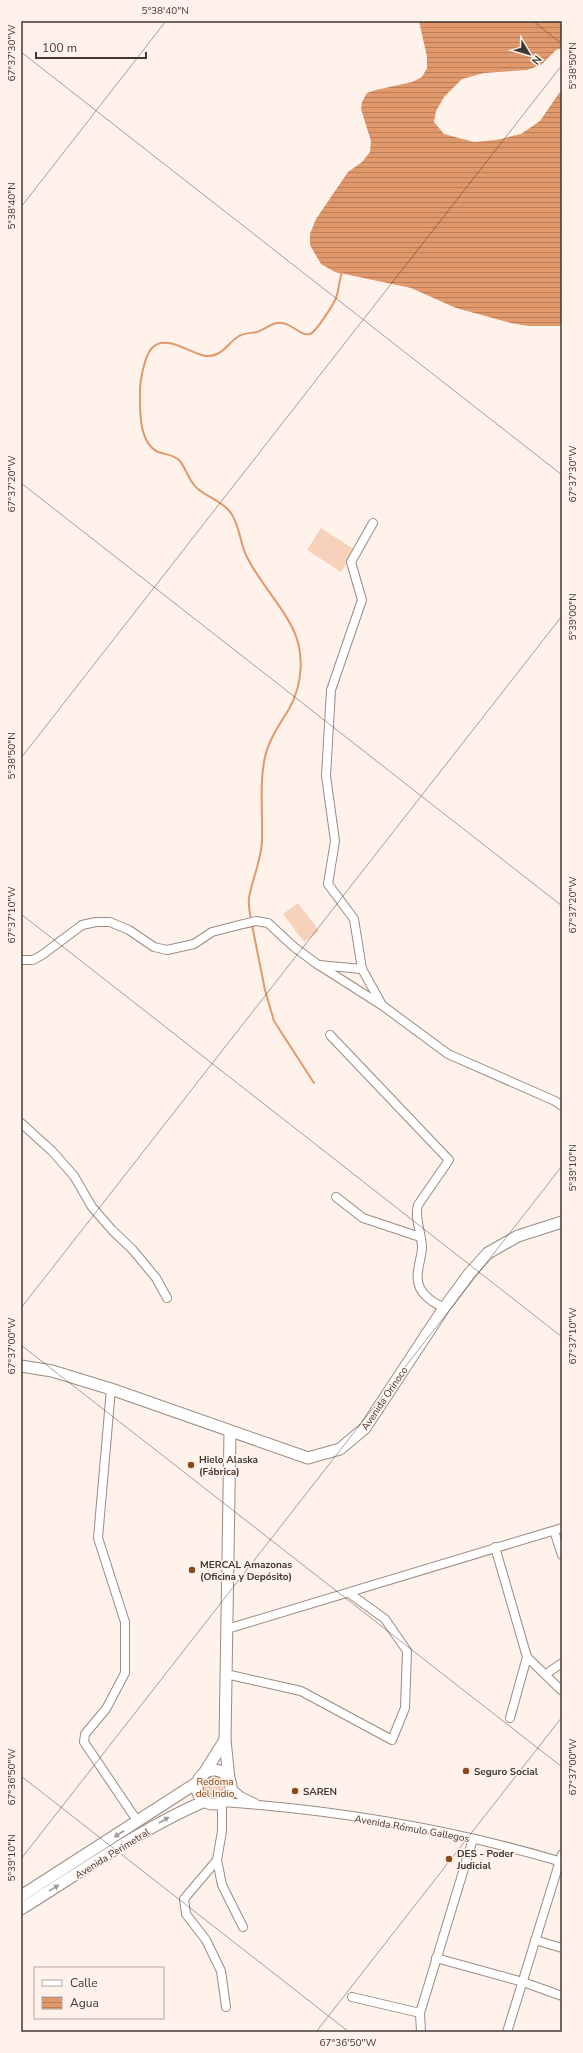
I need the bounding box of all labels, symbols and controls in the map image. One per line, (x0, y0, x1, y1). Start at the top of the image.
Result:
text: 5°38'40"N (141, 4, 189, 18)
text: 67°37'30"W (5, 25, 19, 81)
scale bar (36, 34, 146, 60)
north arrow (509, 34, 549, 74)
text: 100 m (42, 40, 77, 56)
text: 5°38'50"N (566, 42, 580, 90)
text: N (528, 52, 545, 68)
text: 5°38'40"N (5, 182, 19, 230)
text: 67°37'30"W (566, 446, 580, 502)
text: 67°37'20"W (5, 456, 19, 512)
text: 5°39'00"N (566, 593, 580, 641)
text: 5°38'50"N (5, 732, 19, 780)
text: 67°37'20"W (566, 877, 580, 933)
text: 67°37'10"W (5, 887, 19, 943)
text: 5°39'10"N (566, 1144, 580, 1192)
text: 67°37'10"W (566, 1308, 580, 1364)
text: 67°37'00"W (5, 1318, 19, 1374)
street label: Avenida Orinoco (358, 1364, 412, 1433)
place label: Hielo Alaska (Fábrica) (199, 1453, 258, 1479)
marker: Hielo Alaska (Fábrica) (186, 1460, 196, 1470)
place label: MERCAL Amazonas (Oficina y Depósito) (200, 1558, 292, 1584)
marker: MERCAL Amazonas (Oficina y Depósito) (187, 1565, 197, 1575)
text: 67°37'00"W (566, 1739, 580, 1795)
text: 67°36'50"W (5, 1749, 19, 1805)
place label: Seguro Social (474, 1765, 539, 1779)
marker: Seguro Social (461, 1766, 471, 1776)
park label: Redoma del Indio (196, 1775, 235, 1801)
place label: SAREN (303, 1785, 337, 1799)
marker: SAREN (290, 1786, 300, 1796)
street label: Avenida Rómulo Gallegos (353, 1812, 471, 1846)
one-way arrow (159, 1817, 170, 1824)
street label: Avenida Perimetral (73, 1825, 153, 1882)
one-way arrow (113, 1830, 125, 1837)
text: 5°39'10"N (5, 1834, 19, 1882)
place label: DES - Poder Judicial (456, 1847, 514, 1873)
marker: DES - Poder Judicial (444, 1854, 454, 1864)
one-way arrow (48, 1885, 60, 1892)
legend (34, 1967, 164, 2019)
text: Calle (70, 1975, 98, 1991)
text: Agua (70, 1995, 99, 2011)
text: 67°36'50"W (320, 2036, 376, 2050)

